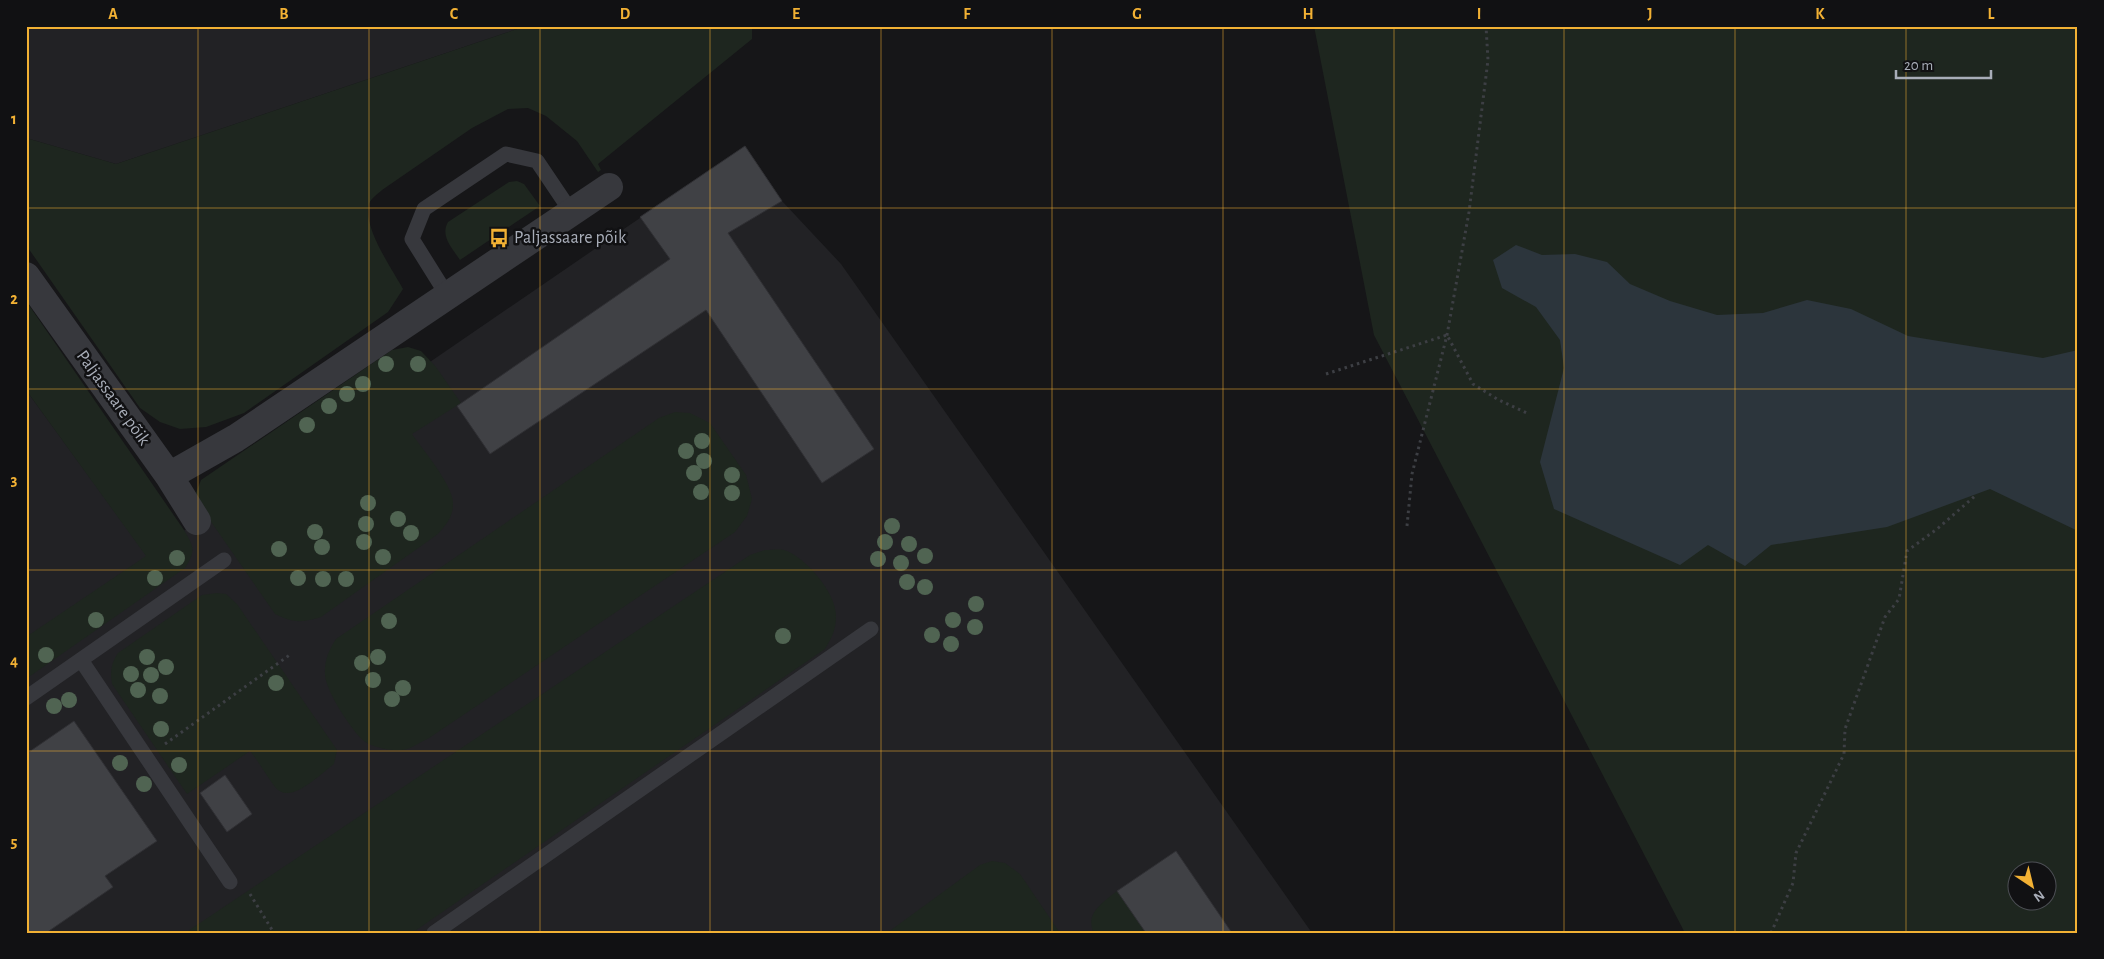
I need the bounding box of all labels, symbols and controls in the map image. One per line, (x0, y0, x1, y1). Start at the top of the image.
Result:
text: A (108, 6, 118, 22)
text: B (279, 6, 289, 22)
text: C (450, 6, 459, 22)
text: D (620, 6, 631, 22)
text: E (792, 6, 800, 22)
text: F (963, 6, 971, 22)
text: G (1132, 6, 1142, 22)
text: H (1302, 6, 1314, 22)
text: I (1477, 6, 1481, 22)
text: J (1647, 6, 1653, 22)
text: K (1815, 6, 1825, 22)
text: L (1988, 6, 1995, 22)
scale bar (1896, 48, 1992, 80)
text: 20 m (1904, 58, 1933, 73)
text: 1 (11, 111, 17, 127)
bus stop icon: Paljassaare põik (488, 227, 510, 249)
place label: Paljassaare põik (514, 229, 627, 247)
text: 2 (10, 291, 18, 307)
street label: Paljassaare põik (73, 347, 154, 449)
text: 3 (11, 472, 18, 488)
text: 4 (10, 653, 18, 669)
text: 5 (11, 834, 18, 850)
north arrow (2006, 862, 2056, 912)
text: N (2031, 887, 2047, 904)

